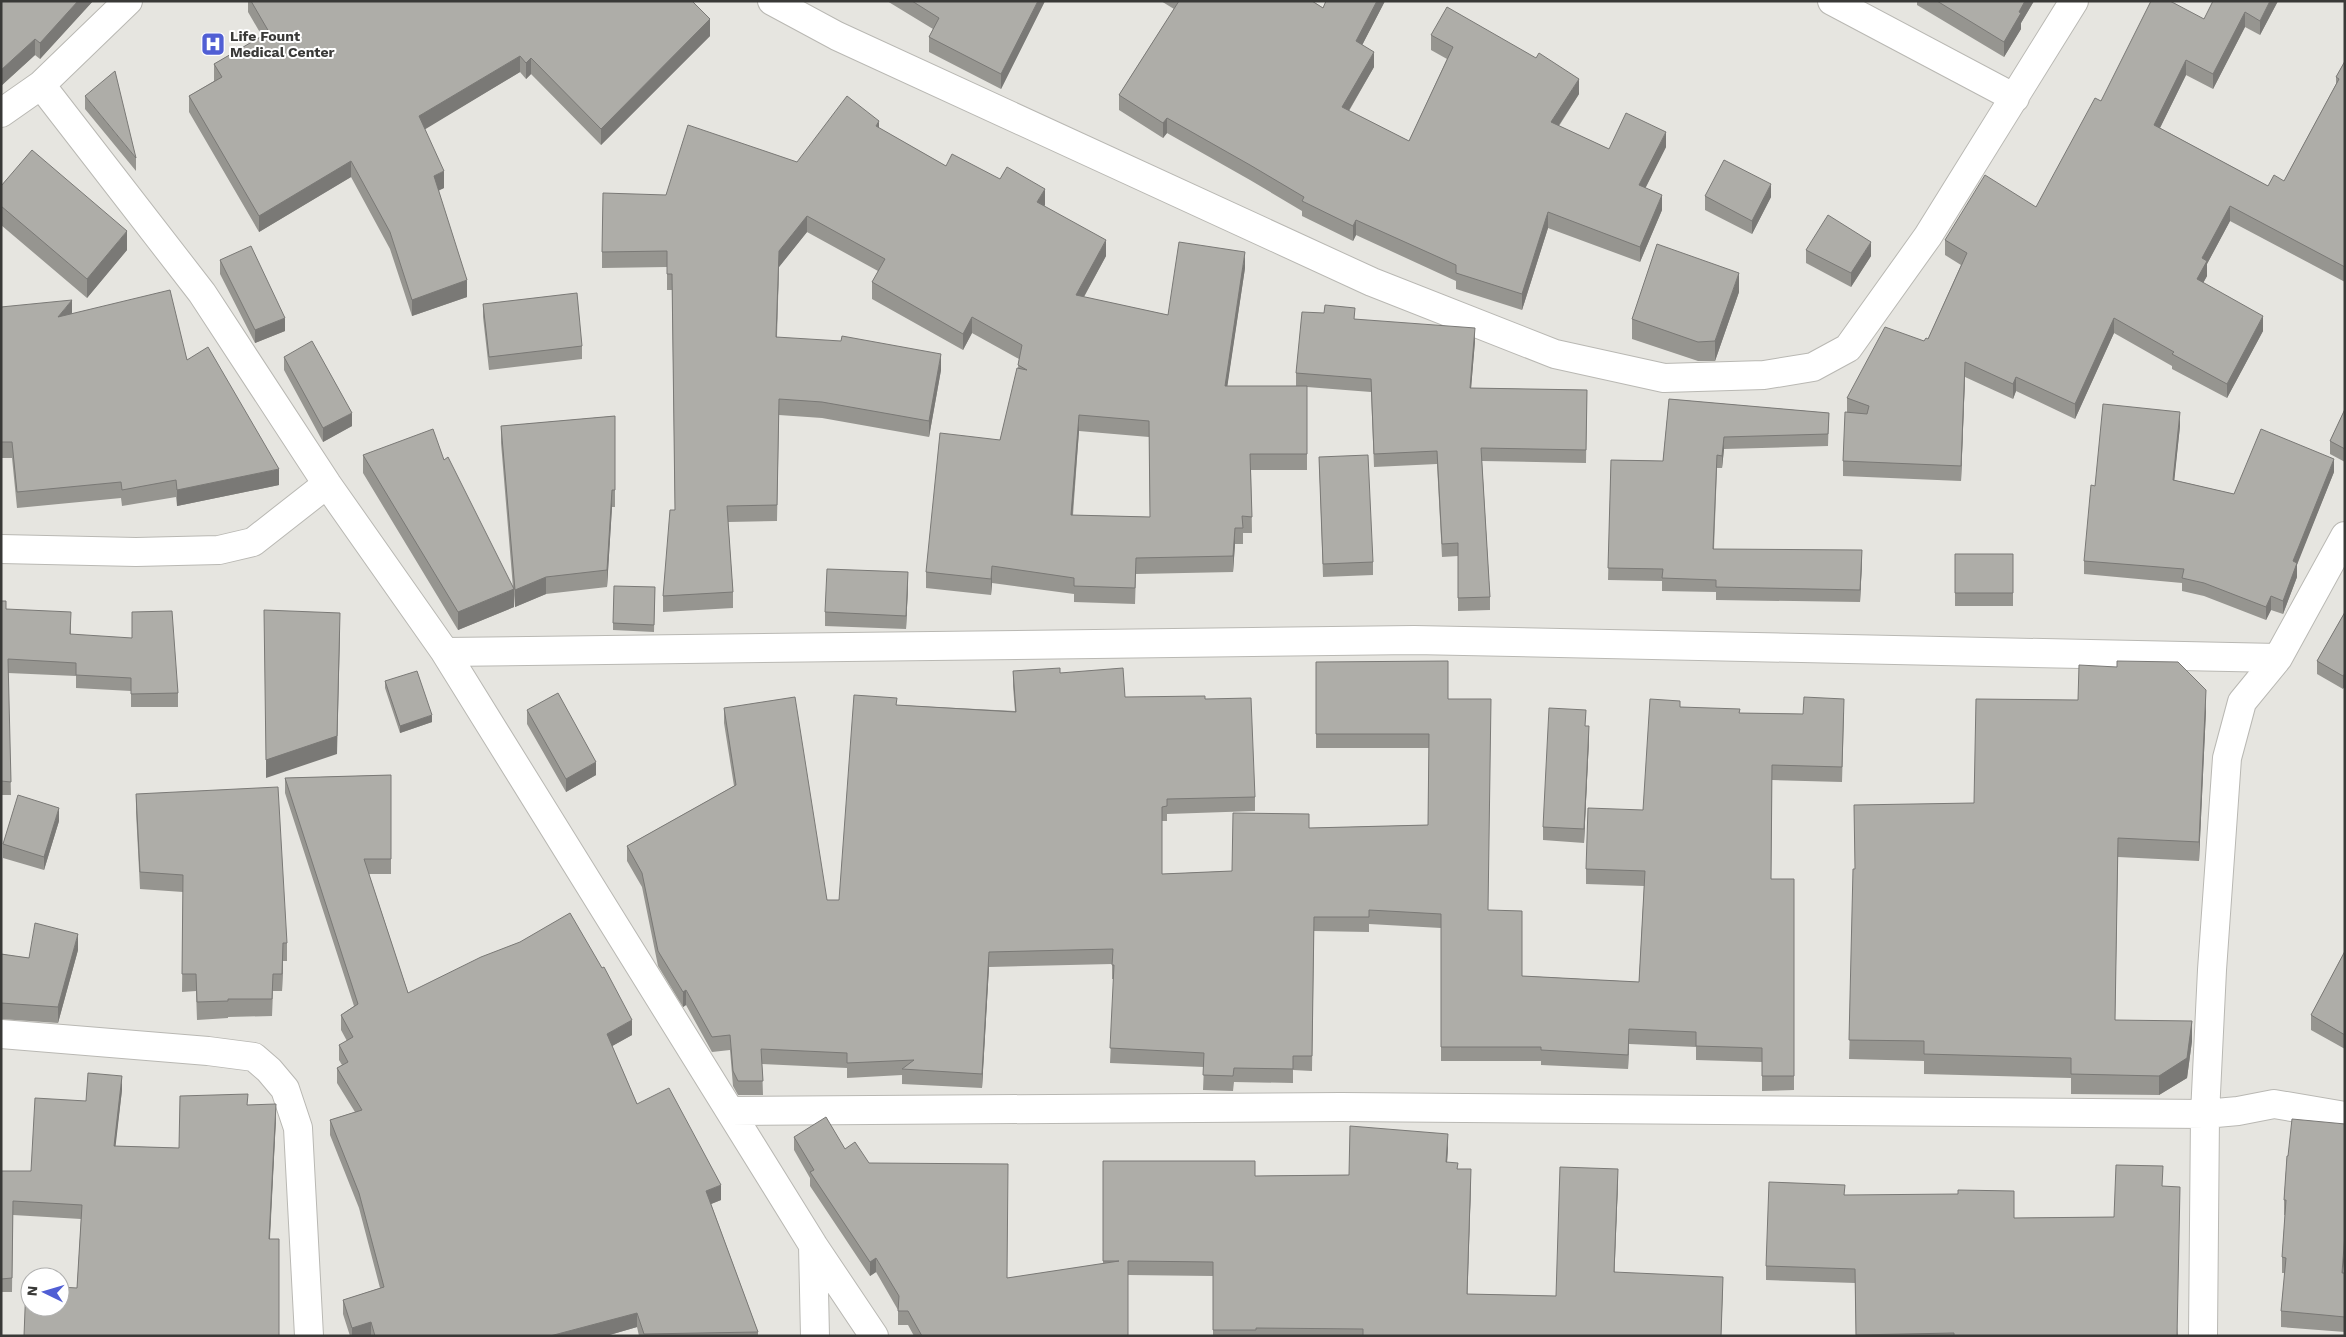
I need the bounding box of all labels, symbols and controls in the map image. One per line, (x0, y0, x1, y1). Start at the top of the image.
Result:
place label: Life Fount Medical Center (230, 28, 335, 60)
hospital icon: Life Fount Medical Center (200, 31, 226, 57)
north arrow (20, 1267, 70, 1317)
text: N (24, 1285, 40, 1297)

